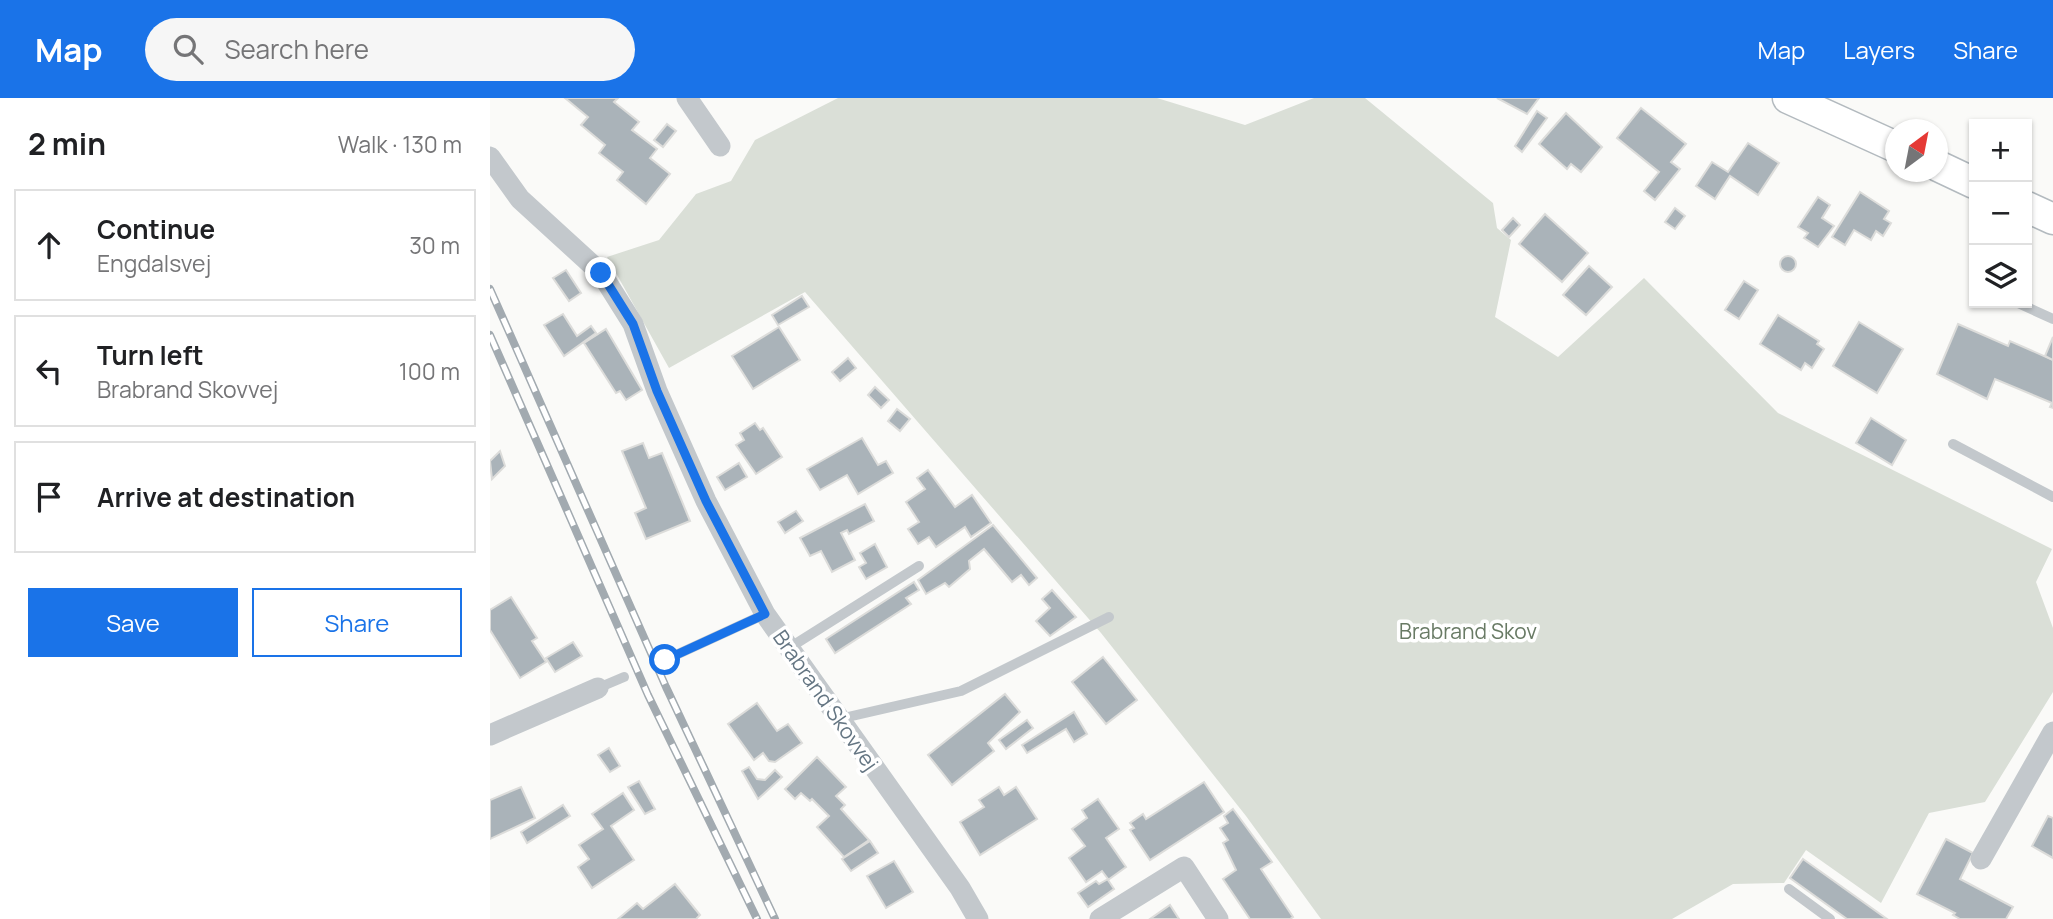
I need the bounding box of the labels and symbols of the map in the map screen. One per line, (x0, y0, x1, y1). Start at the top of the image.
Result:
north arrow (1885, 119, 1948, 182)
route end (585, 257, 616, 288)
park label: Brabrand Skov (1399, 617, 1537, 645)
street label: Brabrand Skovvej (767, 624, 885, 776)
route start (649, 644, 680, 675)

